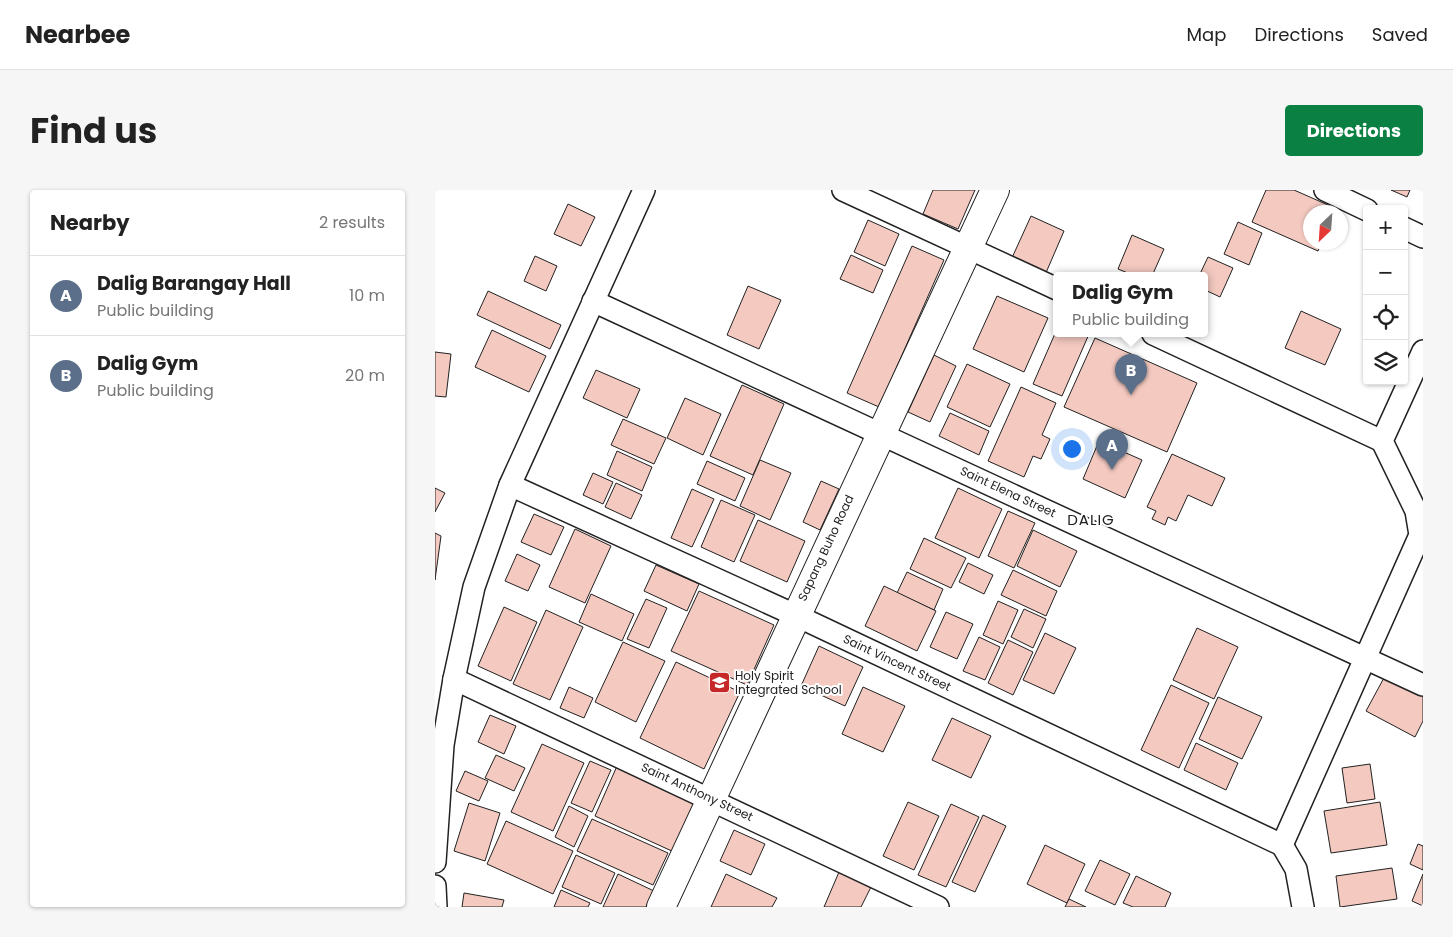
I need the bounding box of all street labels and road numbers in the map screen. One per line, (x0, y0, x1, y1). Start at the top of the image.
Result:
street label: Saint Elena Street (957, 462, 1059, 521)
street label: Sapang Buho Road (794, 492, 858, 604)
street label: Saint Vincent Street (841, 630, 954, 695)
street label: Saint Anthony Street (638, 758, 756, 825)

